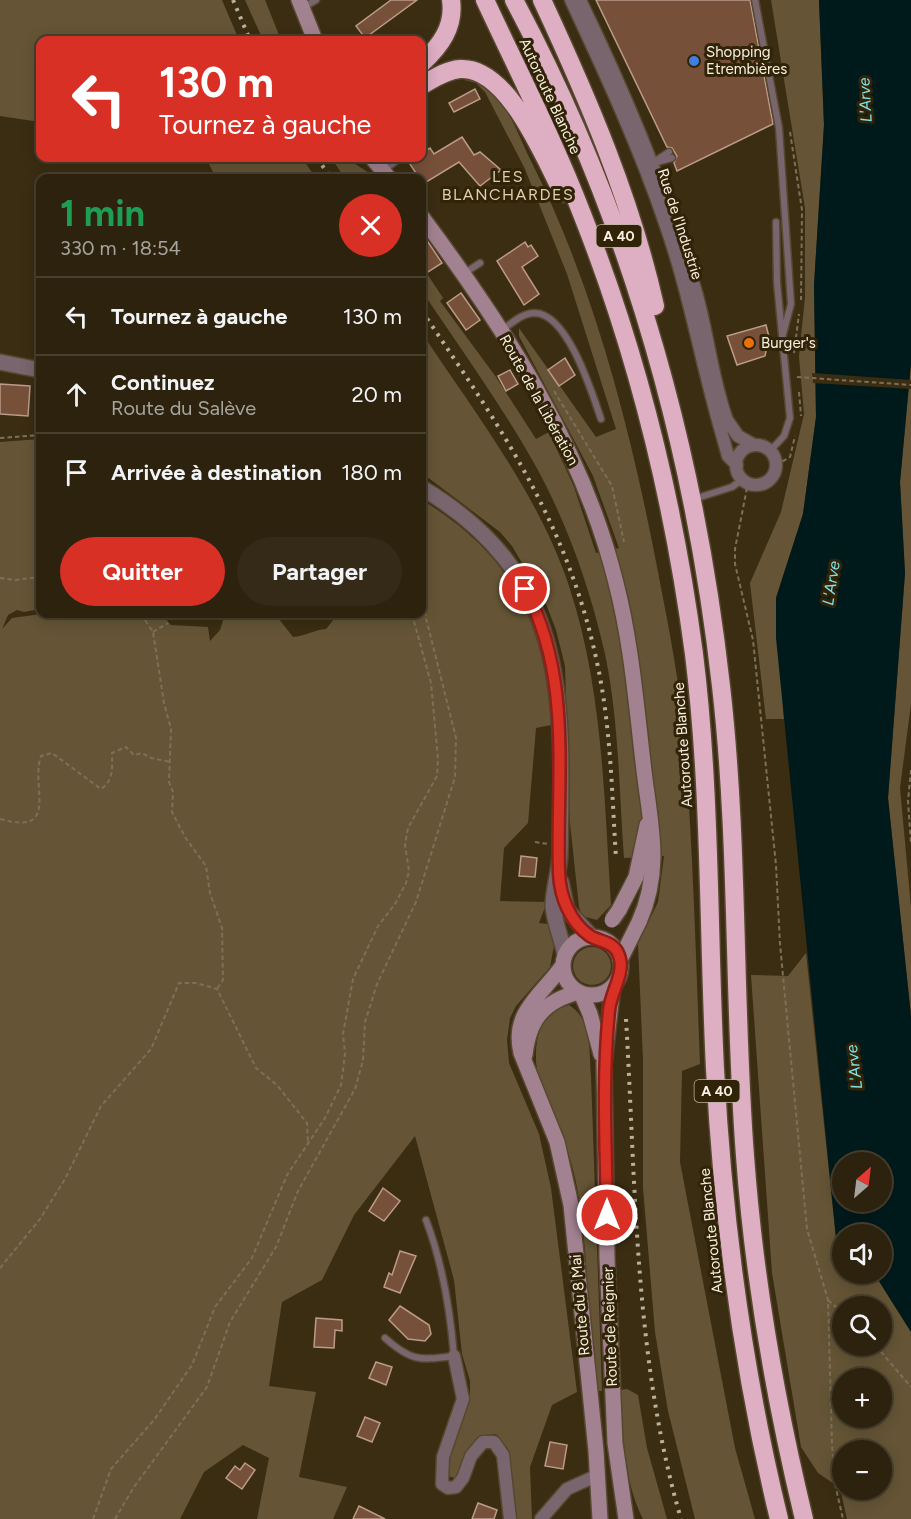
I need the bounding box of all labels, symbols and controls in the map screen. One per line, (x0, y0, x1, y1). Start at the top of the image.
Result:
street label: Autoroute Blanche (515, 35, 585, 157)
place label: Shopping Etrembières (706, 43, 787, 78)
marker: Shopping Etrembières (687, 54, 701, 68)
text: 130 m (159, 57, 274, 108)
icon: left (60, 60, 138, 138)
water label: L'Arve (854, 77, 876, 123)
text: Tournez à gauche (159, 108, 371, 141)
street label: Rue de l'Industrie (654, 166, 706, 282)
district label: LES BLANCHARDES (442, 167, 574, 204)
text: 1 min (60, 192, 145, 235)
button: close (339, 194, 402, 257)
road number: A 40 (596, 225, 642, 247)
text: 330 m · 18:54 (60, 236, 181, 260)
icon: left (60, 300, 93, 333)
text: Tournez à gauche (111, 303, 287, 330)
text: 130 m (343, 303, 402, 330)
street label: Route de la Libération (496, 332, 582, 468)
place label: Burger's (761, 334, 816, 352)
marker: Burger's (742, 336, 756, 350)
text: Continuez (111, 369, 215, 396)
icon: ahead (60, 378, 93, 411)
text: 20 m (351, 381, 402, 408)
text: Route du Salève (111, 396, 256, 420)
icon: arrive (60, 456, 93, 489)
text: Arrivée à destination (111, 459, 322, 486)
text: 180 m (341, 459, 402, 486)
button: Quitter (60, 537, 225, 606)
button: Partager (237, 537, 402, 606)
water label: L'Arve (818, 559, 844, 607)
pin (499, 563, 550, 614)
icon: arrive (508, 572, 541, 605)
street label: Autoroute Blanche (670, 682, 696, 808)
water label: L'Arve (842, 1043, 866, 1090)
road number: A 40 (694, 1080, 740, 1102)
north arrow (832, 1152, 892, 1212)
map controls (832, 1152, 892, 1500)
street label: Autoroute Blanche (695, 1168, 727, 1294)
position arrow (575, 1183, 639, 1247)
button: sound (832, 1224, 892, 1284)
street label: Route du 8 Mai (567, 1254, 593, 1356)
street label: Route de Reignier (599, 1267, 621, 1387)
button: search (832, 1296, 892, 1356)
button: + (832, 1368, 892, 1428)
button: − (832, 1440, 892, 1500)

